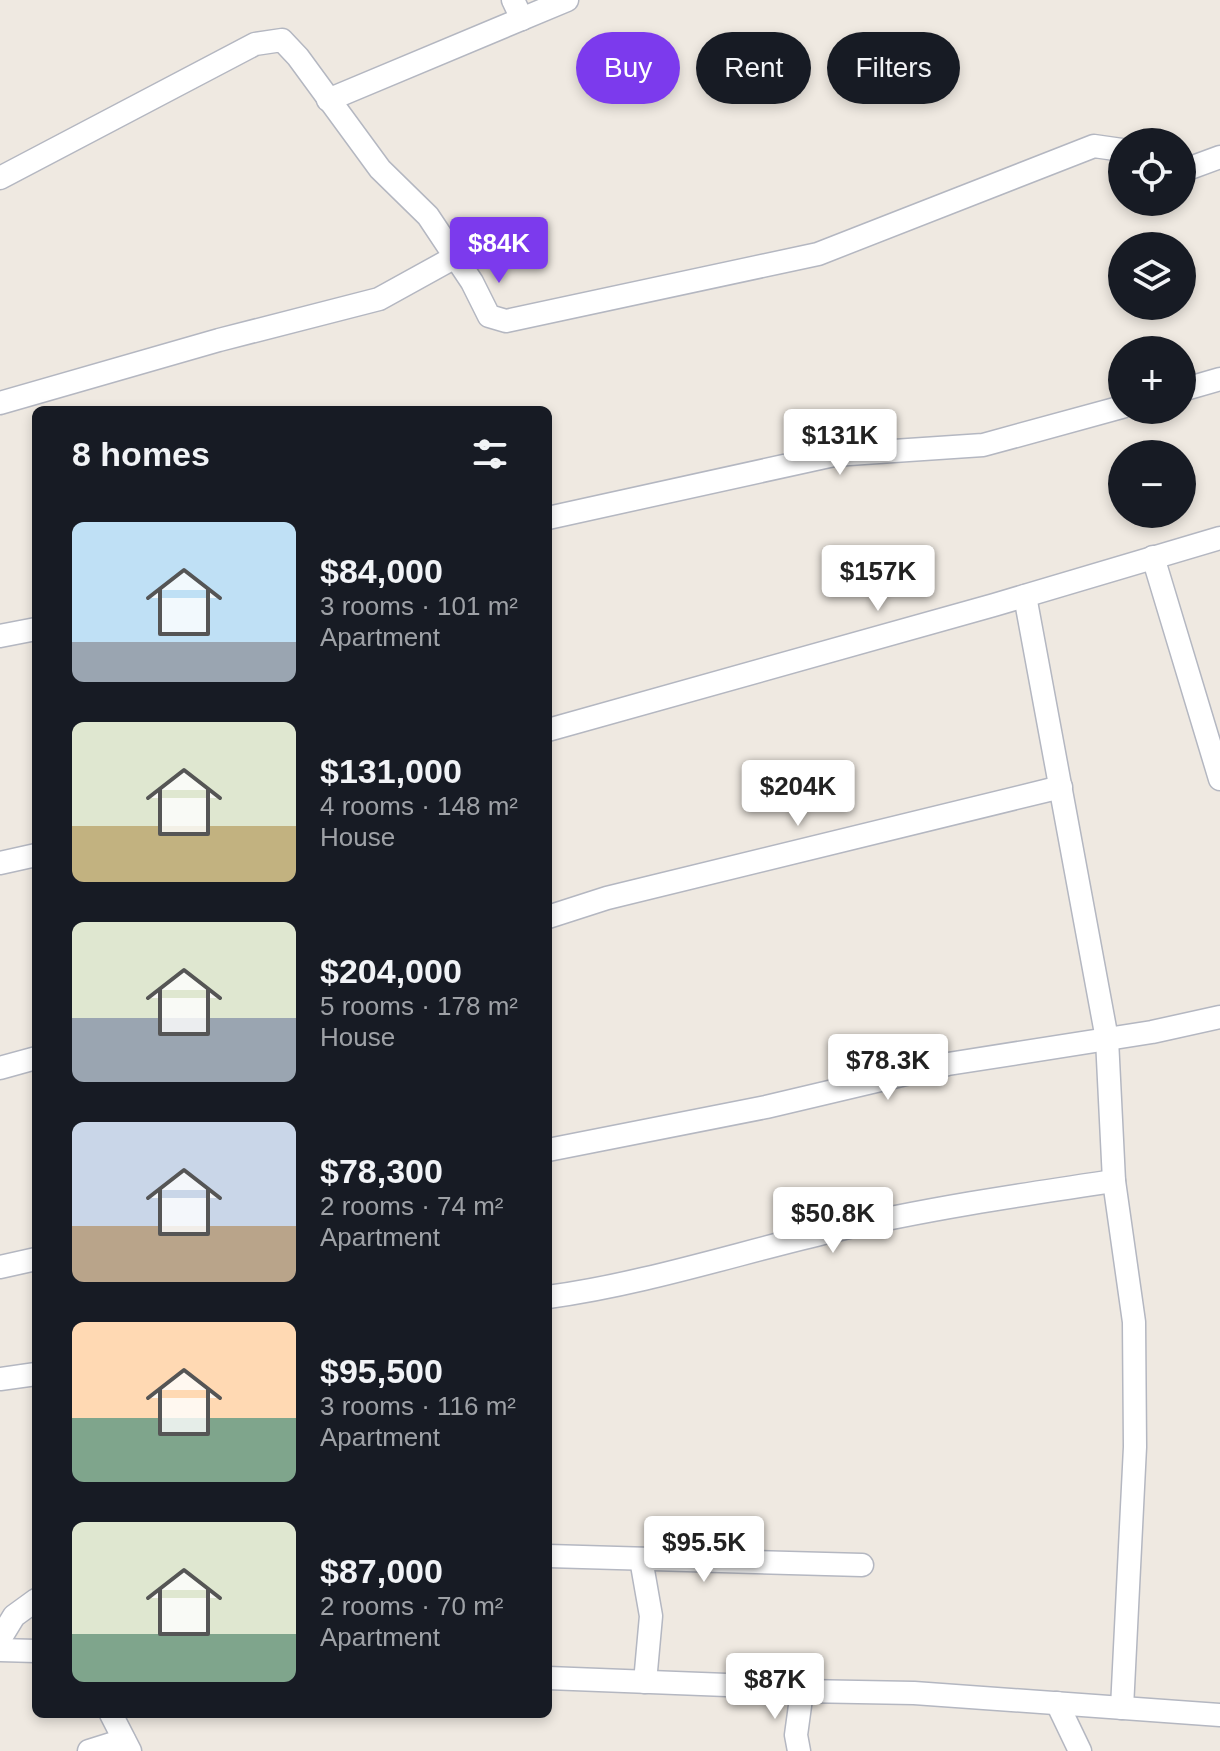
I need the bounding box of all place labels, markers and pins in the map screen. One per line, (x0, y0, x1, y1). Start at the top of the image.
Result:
pin: $84K (452, 217, 546, 285)
pin: $131K (784, 409, 896, 477)
pin: $157K (822, 545, 934, 613)
pin: $204K (742, 760, 854, 828)
pin: $78.3K (823, 1034, 953, 1102)
pin: $50.8K (768, 1187, 898, 1255)
pin: $95.5K (639, 1516, 769, 1584)
pin: $87K (728, 1653, 822, 1721)

